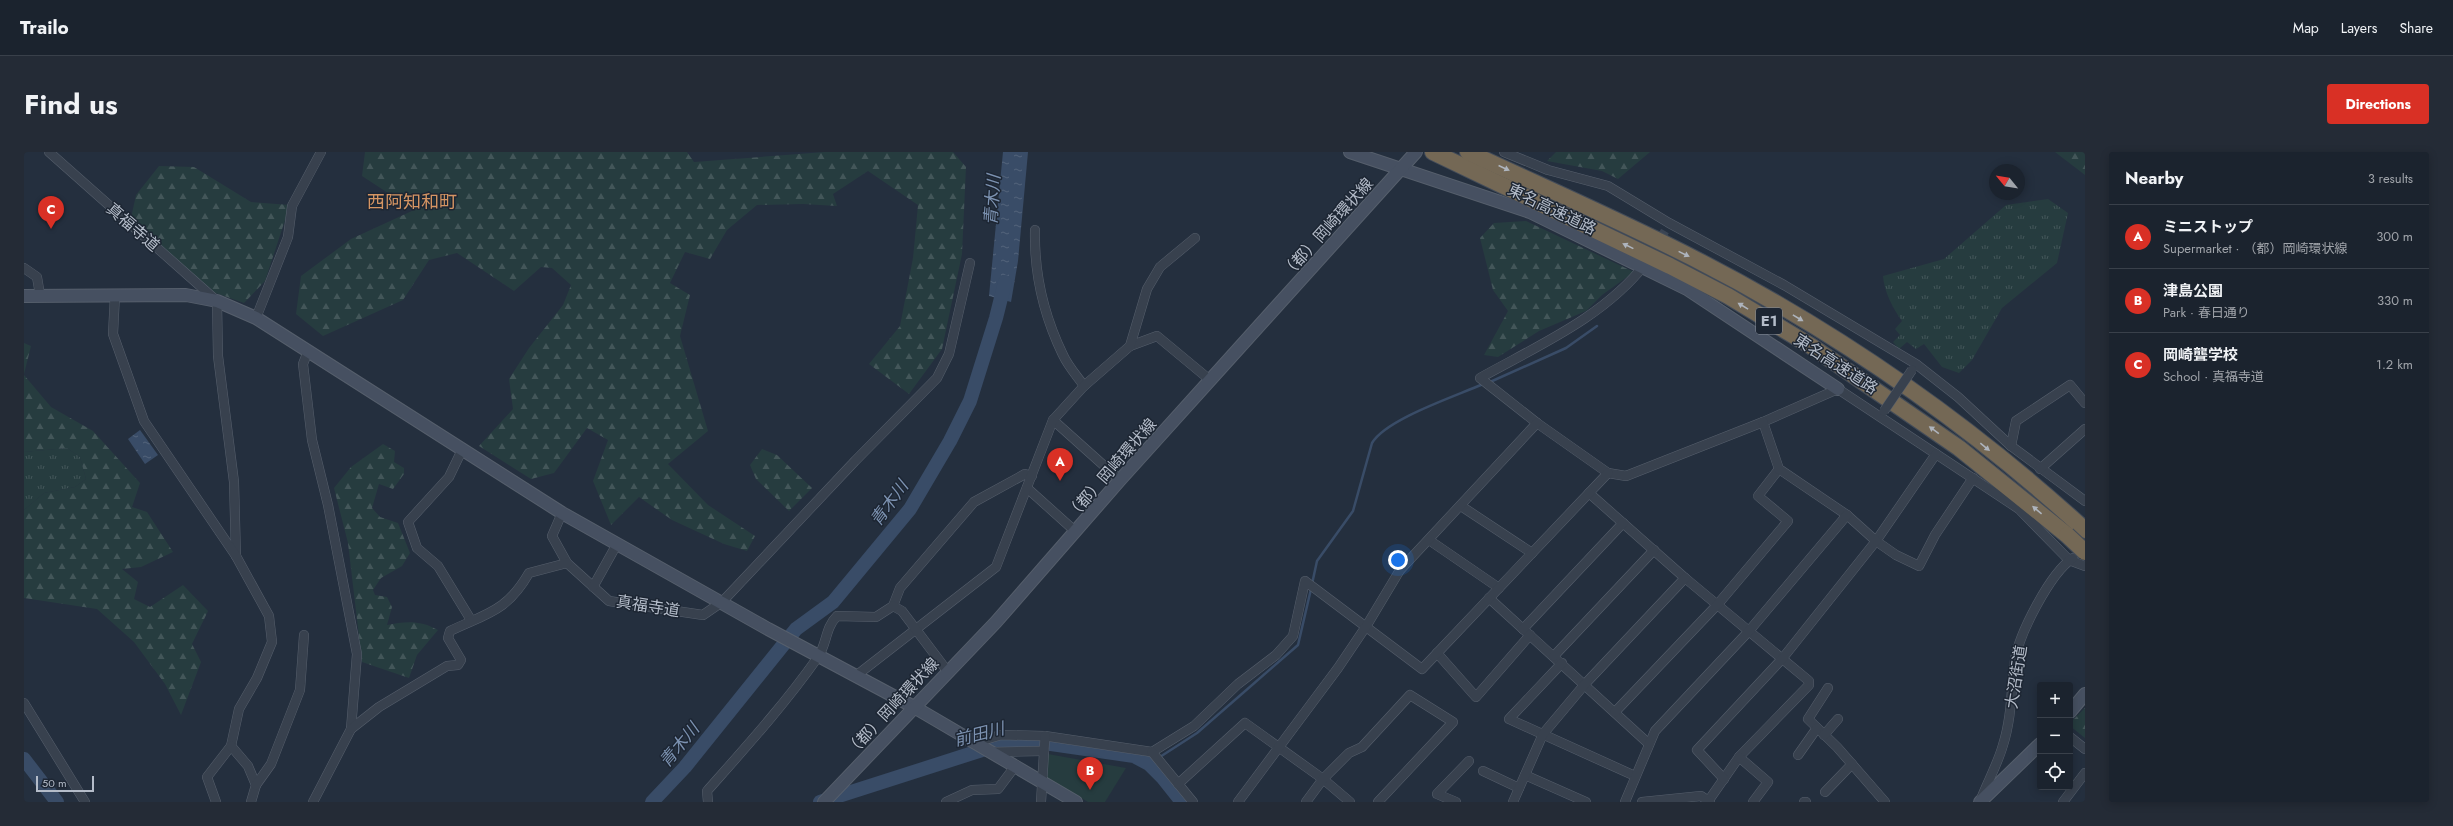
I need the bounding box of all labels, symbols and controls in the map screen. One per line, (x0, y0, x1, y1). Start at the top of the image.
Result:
text: Trailo (20, 14, 69, 41)
text: Map (2293, 18, 2319, 38)
text: Layers (2341, 18, 2377, 38)
text: Share (2399, 18, 2433, 38)
text: Find us (24, 84, 118, 125)
button: Directions (2327, 84, 2429, 124)
north arrow (1989, 164, 2025, 200)
one-way arrow (1498, 165, 1509, 171)
text: Nearby (2125, 166, 2183, 190)
text: 3 results (2368, 169, 2413, 188)
water label: 青木川 (978, 172, 1006, 226)
street label: （都）岡崎環状線 (1276, 173, 1378, 283)
street label: 東名高速道路 (1504, 178, 1600, 240)
district label: 西阿知和町 (367, 189, 457, 215)
pin: C (38, 196, 64, 229)
street label: 真福寺道 (101, 197, 165, 257)
text: ミニストップ (2163, 216, 2253, 238)
text: A (2133, 227, 2143, 246)
text: 300 m (2376, 227, 2413, 246)
text: Supermarket · （都）岡崎環状線 (2163, 239, 2347, 258)
one-way arrow (1622, 243, 1634, 249)
one-way arrow (1679, 251, 1690, 257)
text: 津島公園 (2163, 280, 2223, 302)
text: B (2134, 291, 2142, 310)
text: 330 m (2377, 291, 2413, 310)
one-way arrow (1737, 302, 1749, 309)
text: Park · 春日通り (2163, 303, 2250, 322)
road number: E1 (1756, 308, 1782, 334)
one-way arrow (1792, 314, 1804, 321)
street label: 東名高速道路 (1789, 328, 1883, 400)
text: 岡崎聾学校 (2163, 344, 2238, 366)
text: C (2133, 355, 2143, 374)
text: 1.2 km (2376, 355, 2413, 374)
text: School · 真福寺道 (2163, 367, 2264, 386)
street label: （都）岡崎環状線 (1060, 413, 1162, 525)
one-way arrow (1929, 426, 1940, 434)
one-way arrow (1980, 442, 1991, 451)
pin: A (1047, 448, 1073, 481)
water label: 青木川 (864, 474, 915, 531)
one-way arrow (2032, 505, 2042, 514)
your location (1388, 550, 1408, 570)
street label: 真福寺道 (615, 590, 681, 622)
street label: 大沼街道 (2000, 644, 2032, 710)
street label: （都）岡崎環状線 (840, 652, 944, 762)
map controls (2037, 682, 2073, 790)
button: + (2037, 682, 2073, 718)
water label: 青木川 (653, 716, 706, 772)
water label: 前田川 (951, 716, 1009, 752)
button: − (2037, 718, 2073, 754)
button: locate (2037, 754, 2073, 790)
pin: B (1077, 757, 1103, 790)
scale bar (36, 774, 94, 793)
text: 50 m (42, 775, 67, 791)

